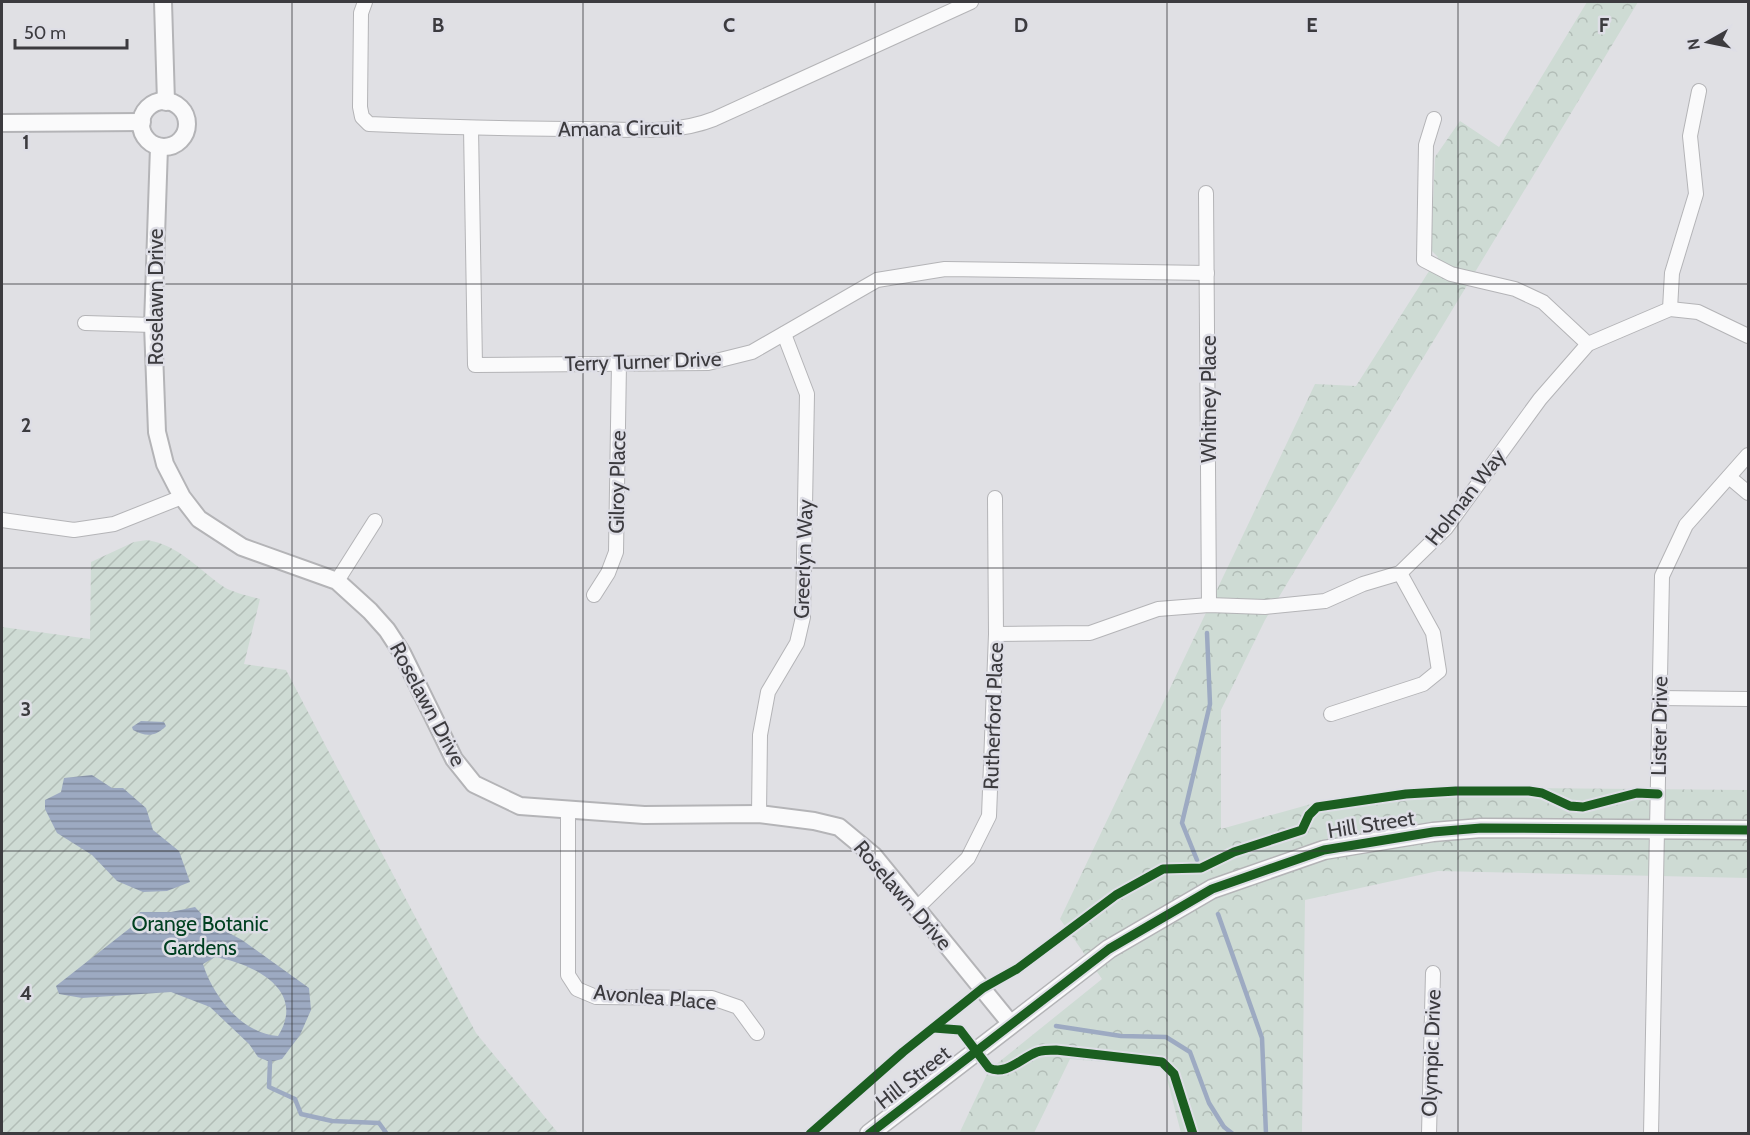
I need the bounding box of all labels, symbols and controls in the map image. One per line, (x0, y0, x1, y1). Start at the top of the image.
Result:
scale bar (15, 12, 128, 50)
north arrow (1678, 12, 1738, 72)
text: B (432, 13, 444, 37)
text: C (723, 13, 735, 37)
text: D (1014, 13, 1028, 37)
text: E (1306, 13, 1318, 37)
text: F (1599, 13, 1610, 37)
text: 50 m (24, 22, 66, 44)
text: N (1683, 37, 1704, 51)
street label: Amana Circuit (558, 114, 682, 142)
text: 1 (22, 130, 30, 154)
street label: Roselawn Drive (143, 228, 168, 365)
street label: Whitney Place (1196, 335, 1221, 463)
street label: Terry Turner Drive (564, 346, 722, 376)
text: 2 (21, 413, 31, 437)
street label: Gilroy Place (604, 430, 630, 534)
street label: Holman Way (1420, 444, 1511, 550)
street label: Greerlyn Way (788, 498, 818, 619)
street label: Roselawn Drive (385, 638, 471, 770)
street label: Rutherford Place (978, 642, 1008, 790)
street label: Lister Drive (1646, 676, 1672, 776)
text: 3 (21, 697, 31, 721)
street label: Hill Street (1326, 805, 1416, 843)
street label: Roselawn Drive (849, 835, 957, 955)
park label: Orange Botanic Gardens (131, 911, 269, 960)
street label: Avonlea Place (593, 979, 718, 1015)
text: 4 (20, 981, 32, 1005)
street label: Olympic Drive (1416, 989, 1446, 1117)
street label: Hill Street (871, 1040, 955, 1114)

